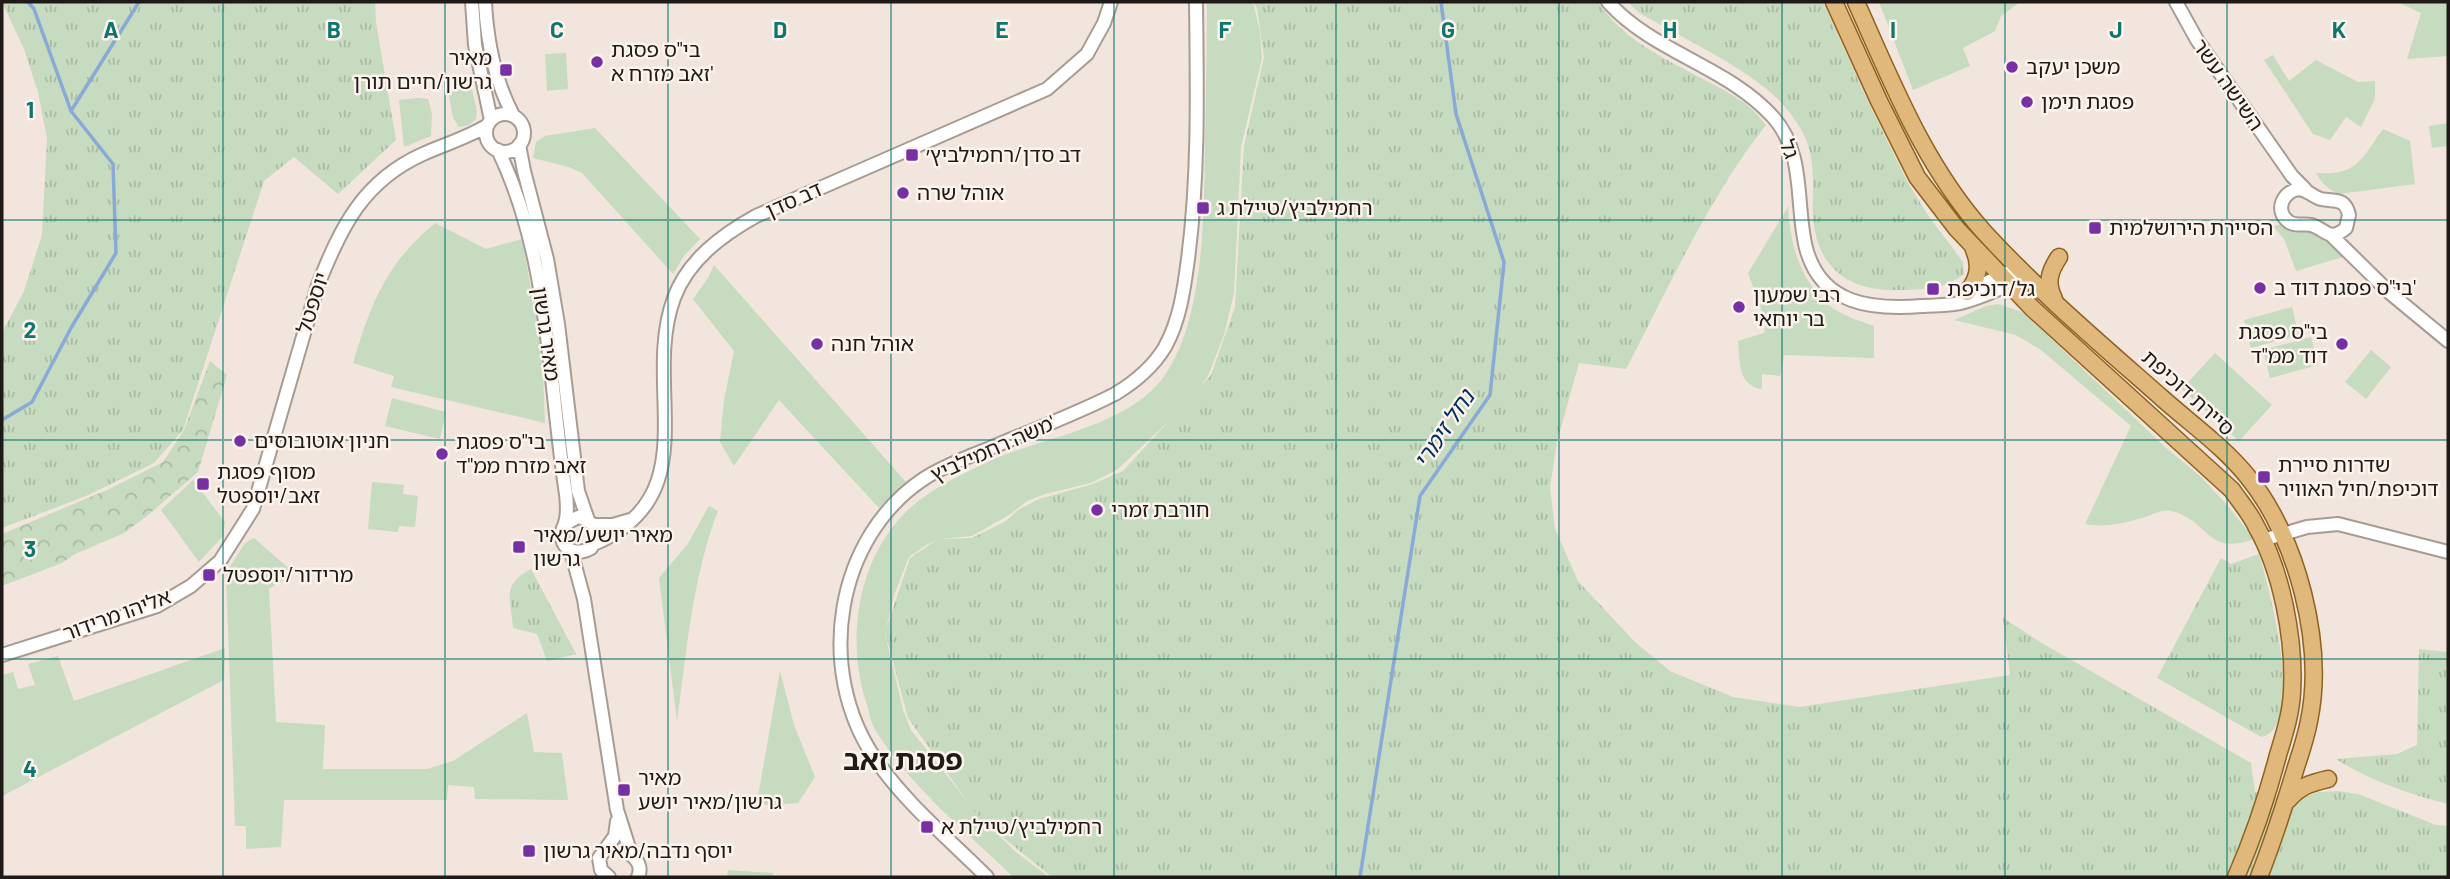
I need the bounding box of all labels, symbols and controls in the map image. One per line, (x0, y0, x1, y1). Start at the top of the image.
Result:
text: A (103, 15, 119, 43)
text: B (327, 15, 341, 43)
text: C (550, 15, 564, 43)
text: D (773, 15, 787, 43)
text: E (995, 15, 1009, 43)
text: F (1219, 15, 1232, 43)
text: G (1441, 15, 1455, 43)
text: H (1663, 15, 1677, 43)
text: I (1890, 15, 1896, 43)
text: J (2109, 15, 2123, 43)
text: K (2332, 15, 2346, 43)
street label: השישה עשר (2189, 34, 2270, 135)
place label: בי"ס פסגת זאב מזרח א' (611, 36, 714, 85)
place label: מאיר גרשון/חיים תורן (354, 44, 492, 93)
place label: משכן יעקב (2026, 53, 2121, 78)
marker: בי"ס פסגת זאב מזרח א' (589, 54, 605, 70)
marker: משכן יעקב (2004, 59, 2020, 75)
marker: מאיר גרשון/חיים תורן (498, 62, 514, 78)
place label: פסגת תימן (2041, 88, 2134, 113)
marker: פסגת תימן (2019, 94, 2035, 110)
text: 1 (26, 95, 34, 123)
street label: גל (1775, 135, 1805, 162)
place label: דב סדן/רחמילביץ׳ (926, 141, 1081, 166)
marker: דב סדן/רחמילביץ׳ (904, 147, 920, 163)
street label: דב סדן (762, 175, 825, 222)
place label: אוהל שרה (917, 179, 1004, 204)
marker: אוהל שרה (895, 185, 911, 201)
place label: רחמילביץ/טיילת ג (1217, 194, 1373, 219)
marker: רחמילביץ/טיילת ג (1195, 200, 1211, 216)
place label: הסיירת הירושלמית (2109, 214, 2273, 239)
marker: הסיירת הירושלמית (2087, 220, 2103, 236)
street label: יוספטל (290, 269, 333, 336)
place label: בי"ס פסגת דוד ב' (2274, 274, 2416, 299)
place label: גל/דוכיפת (1947, 275, 2035, 300)
marker: בי"ס פסגת דוד ב' (2252, 280, 2268, 296)
place label: רבי שמעון בר יוחאי (1753, 281, 1840, 330)
marker: גל/דוכיפת (1925, 281, 1941, 297)
street label: מאיר גרשון (528, 285, 566, 383)
marker: רבי שמעון בר יוחאי (1731, 299, 1747, 315)
text: 2 (24, 315, 36, 343)
place label: בי"ס פסגת דוד ממ"ד (2238, 318, 2328, 367)
place label: אוהל חנה (831, 330, 914, 355)
marker: אוהל חנה (809, 336, 825, 352)
marker: בי"ס פסגת דוד ממ"ד (2334, 336, 2350, 352)
street label: סיירת דוכיפת (2138, 344, 2240, 440)
water label: נחל זימרי (1407, 382, 1481, 473)
street label: משה רחמילביץ' (926, 409, 1059, 486)
place label: חניון אוטובוסים (254, 427, 390, 452)
place label: בי"ס פסגת זאב מזרח ממ"ד (456, 428, 587, 477)
marker: חניון אוטובוסים (232, 433, 248, 449)
marker: בי"ס פסגת זאב מזרח ממ"ד (434, 446, 450, 462)
place label: שדרות סיירת דוכיפת/חיל האוויר (2278, 451, 2439, 500)
place label: מסוף פסגת זאב/יוספטל (217, 458, 320, 507)
marker: שדרות סיירת דוכיפת/חיל האוויר (2256, 469, 2272, 485)
marker: מסוף פסגת זאב/יוספטל (195, 476, 211, 492)
place label: חורבת זמרי (1111, 496, 1210, 521)
marker: חורבת זמרי (1089, 502, 1105, 518)
place label: מאיר יושע/מאיר גרשון (533, 521, 673, 570)
text: 3 (24, 534, 36, 562)
marker: מאיר יושע/מאיר גרשון (511, 539, 527, 555)
place label: מרידור/יוספטל (223, 561, 354, 586)
marker: מרידור/יוספטל (201, 567, 217, 583)
street label: אליהו מרידור (59, 583, 174, 645)
district label: פסגת זאב (843, 742, 963, 776)
text: 4 (23, 754, 37, 782)
place label: מאיר גרשון/מאיר יושע (638, 764, 782, 813)
marker: מאיר גרשון/מאיר יושע (616, 782, 632, 798)
place label: רחמילביץ/טיילת א (941, 813, 1102, 838)
marker: רחמילביץ/טיילת א (919, 819, 935, 835)
place label: יוסף נדבה/מאיר גרשון (543, 837, 733, 862)
marker: יוסף נדבה/מאיר גרשון (521, 843, 537, 859)

